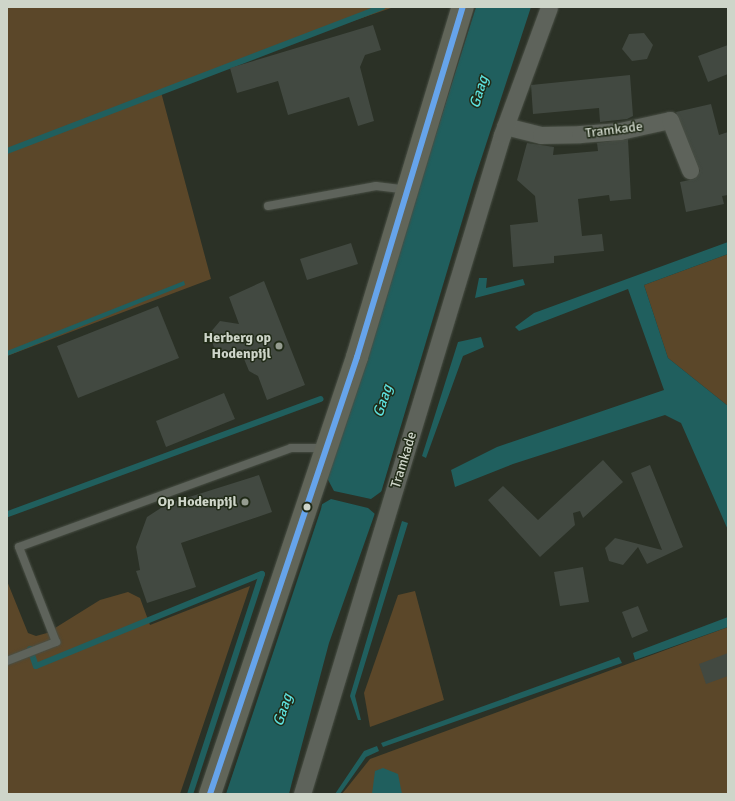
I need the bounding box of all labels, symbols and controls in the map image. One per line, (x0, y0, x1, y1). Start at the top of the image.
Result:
water label: Gaag (466, 74, 492, 110)
street label: Tramkade (584, 118, 644, 142)
place label: Herberg op Hodenpijl (204, 330, 271, 362)
marker: Herberg op Hodenpijl (274, 341, 284, 351)
water label: Gaag (369, 383, 397, 419)
street label: Tramkade (387, 430, 421, 490)
place label: Op Hodenpijl (158, 494, 237, 510)
marker: Op Hodenpijl (240, 497, 250, 507)
unlabelled marker (302, 502, 312, 512)
water label: Gaag (269, 692, 297, 728)

